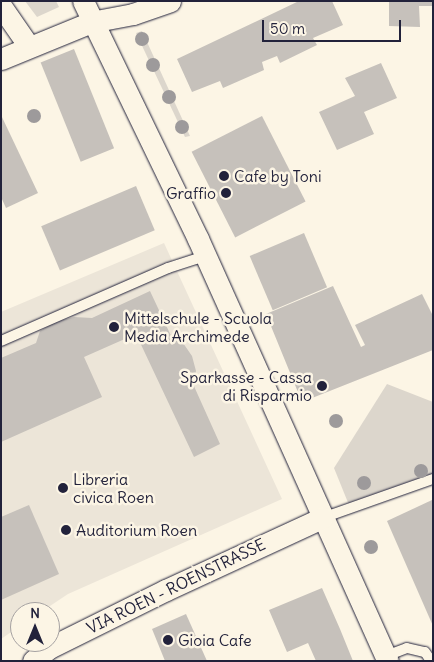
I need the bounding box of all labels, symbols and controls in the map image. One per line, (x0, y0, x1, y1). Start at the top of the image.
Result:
scale bar (264, 10, 403, 42)
text: 50 m (270, 19, 305, 38)
place label: Cafe by Toni (234, 166, 322, 186)
marker: Cafe by Toni (218, 170, 230, 182)
place label: Graffio (166, 183, 216, 203)
marker: Graffio (220, 187, 232, 199)
place label: Mittelschule - Scuola Media Archimede (124, 308, 272, 346)
marker: Mittelschule - Scuola Media Archimede (108, 321, 120, 333)
place label: Sparkasse - Cassa di Risparmio (180, 367, 312, 405)
marker: Sparkasse - Cassa di Risparmio (316, 380, 328, 392)
place label: Libreria civica Roen (73, 469, 154, 507)
marker: Libreria civica Roen (57, 482, 69, 494)
place label: Auditorium Roen (76, 520, 197, 540)
marker: Auditorium Roen (60, 524, 72, 536)
street label: VIA ROEN - ROENSTRASSE (84, 534, 268, 638)
north arrow (10, 602, 60, 652)
text: N (30, 604, 40, 622)
place label: Gioia Cafe (178, 630, 252, 650)
marker: Gioia Cafe (162, 634, 174, 646)

